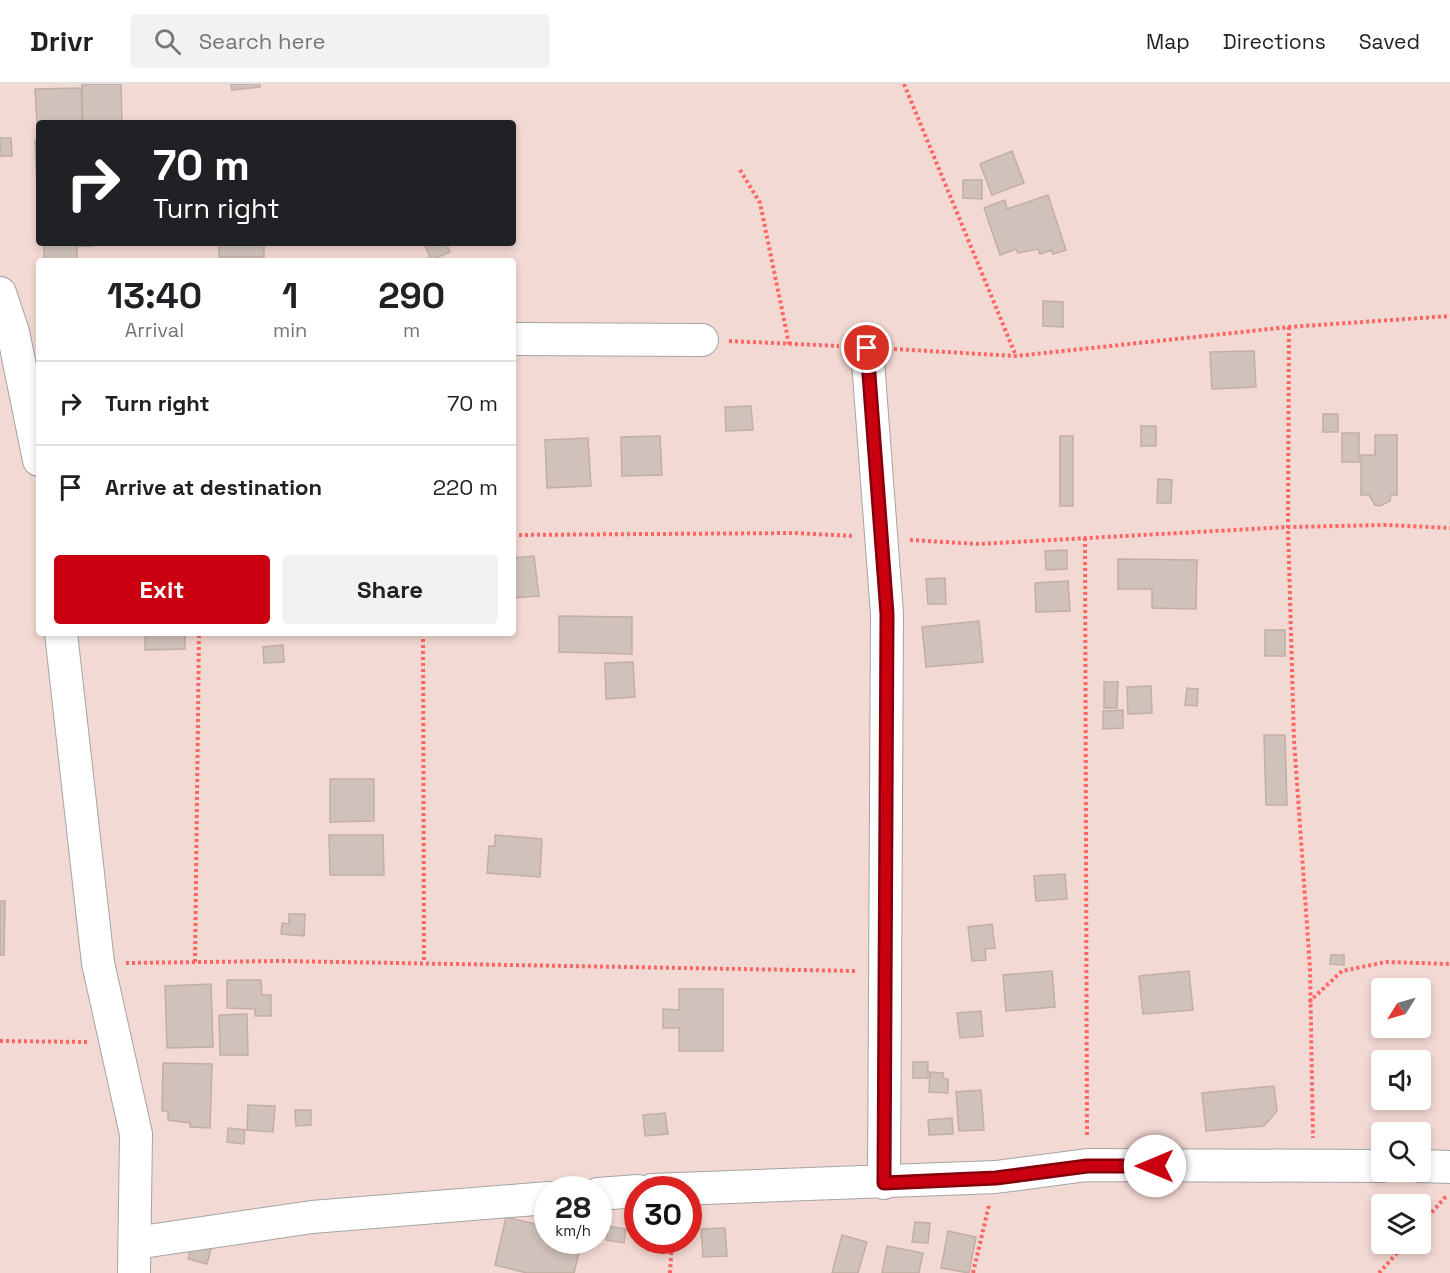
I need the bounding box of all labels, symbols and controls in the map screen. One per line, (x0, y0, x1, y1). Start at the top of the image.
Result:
search box (130, 14, 550, 68)
text: Drivr (30, 23, 94, 59)
icon: search (151, 25, 184, 58)
text: Search here (199, 27, 325, 55)
text: Map (1146, 28, 1190, 55)
text: Directions (1223, 28, 1326, 55)
text: Saved (1359, 28, 1420, 55)
text: 70 m (153, 139, 250, 192)
icon: right (54, 144, 132, 222)
text: Turn right (153, 191, 280, 226)
text: 13:40 (107, 273, 202, 319)
text: 1 (282, 273, 298, 319)
text: 290 (378, 273, 445, 319)
text: Arrival (125, 317, 184, 343)
text: min (273, 317, 307, 343)
text: m (403, 317, 420, 343)
pin (841, 322, 892, 373)
icon: arrive (850, 331, 883, 364)
icon: right (54, 387, 87, 420)
text: Turn right (105, 389, 210, 417)
text: 70 m (447, 389, 498, 417)
icon: arrive (54, 471, 87, 504)
text: Arrive at destination (105, 473, 322, 501)
text: 220 m (433, 473, 498, 501)
button: Exit (54, 555, 270, 624)
button: Share (282, 555, 498, 624)
north arrow (1371, 978, 1431, 1038)
map controls (1371, 978, 1431, 1254)
button: sound (1371, 1050, 1431, 1110)
button: search (1371, 1122, 1431, 1182)
position arrow (1123, 1134, 1187, 1198)
speed limit sign: 30 (624, 1176, 702, 1254)
text: 28 (555, 1188, 591, 1227)
button: layers (1371, 1194, 1431, 1254)
text: km/h (555, 1221, 591, 1240)

